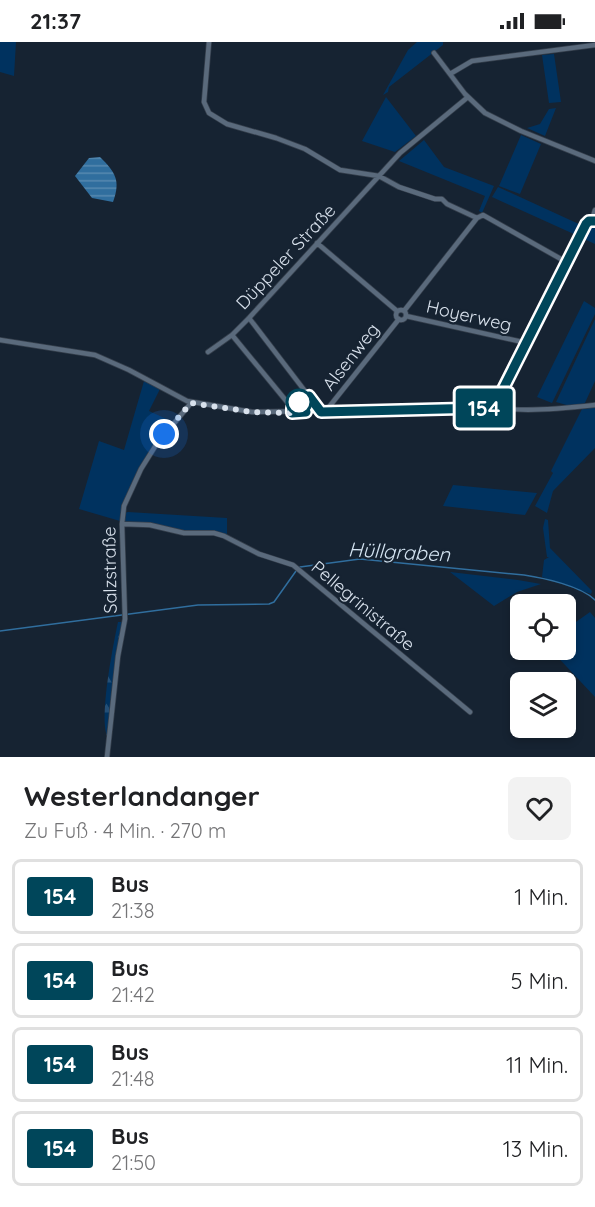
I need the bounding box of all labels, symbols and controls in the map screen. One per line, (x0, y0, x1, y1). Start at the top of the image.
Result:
text: 21:37 (30, 7, 81, 35)
street label: Düppeler Straße (231, 199, 340, 314)
street label: Hoyerweg (424, 295, 514, 336)
street label: Alsenweg (317, 318, 384, 395)
line badge: 154 (450, 388, 518, 428)
unlabelled marker (286, 389, 312, 415)
text: 154 (468, 395, 500, 421)
your location (149, 419, 179, 449)
street label: Salzstraße (97, 526, 122, 614)
water label: Hüllgraben (348, 536, 451, 567)
street label: Pellegrinistraße (307, 556, 420, 656)
map controls (510, 594, 576, 738)
button: locate (510, 594, 576, 660)
button: layers (510, 672, 576, 738)
button: heart (508, 777, 571, 840)
text: Westerlandanger (24, 778, 260, 813)
text: Zu Fuß · 4 Min. · 270 m (24, 818, 226, 843)
text: Bus (111, 870, 149, 898)
text: 154 (44, 883, 76, 909)
text: 1 Min. (514, 883, 568, 911)
text: 21:38 (111, 898, 155, 923)
text: Bus (111, 954, 149, 982)
text: 154 (44, 967, 76, 993)
text: 5 Min. (510, 967, 568, 995)
text: 21:42 (111, 982, 155, 1007)
text: Bus (111, 1038, 149, 1066)
text: 154 (44, 1051, 76, 1077)
text: 11 Min. (506, 1051, 568, 1079)
text: 21:48 (111, 1066, 155, 1091)
text: Bus (111, 1122, 149, 1150)
text: 154 (44, 1135, 76, 1161)
text: 13 Min. (503, 1135, 568, 1163)
text: 21:50 (111, 1150, 156, 1175)

